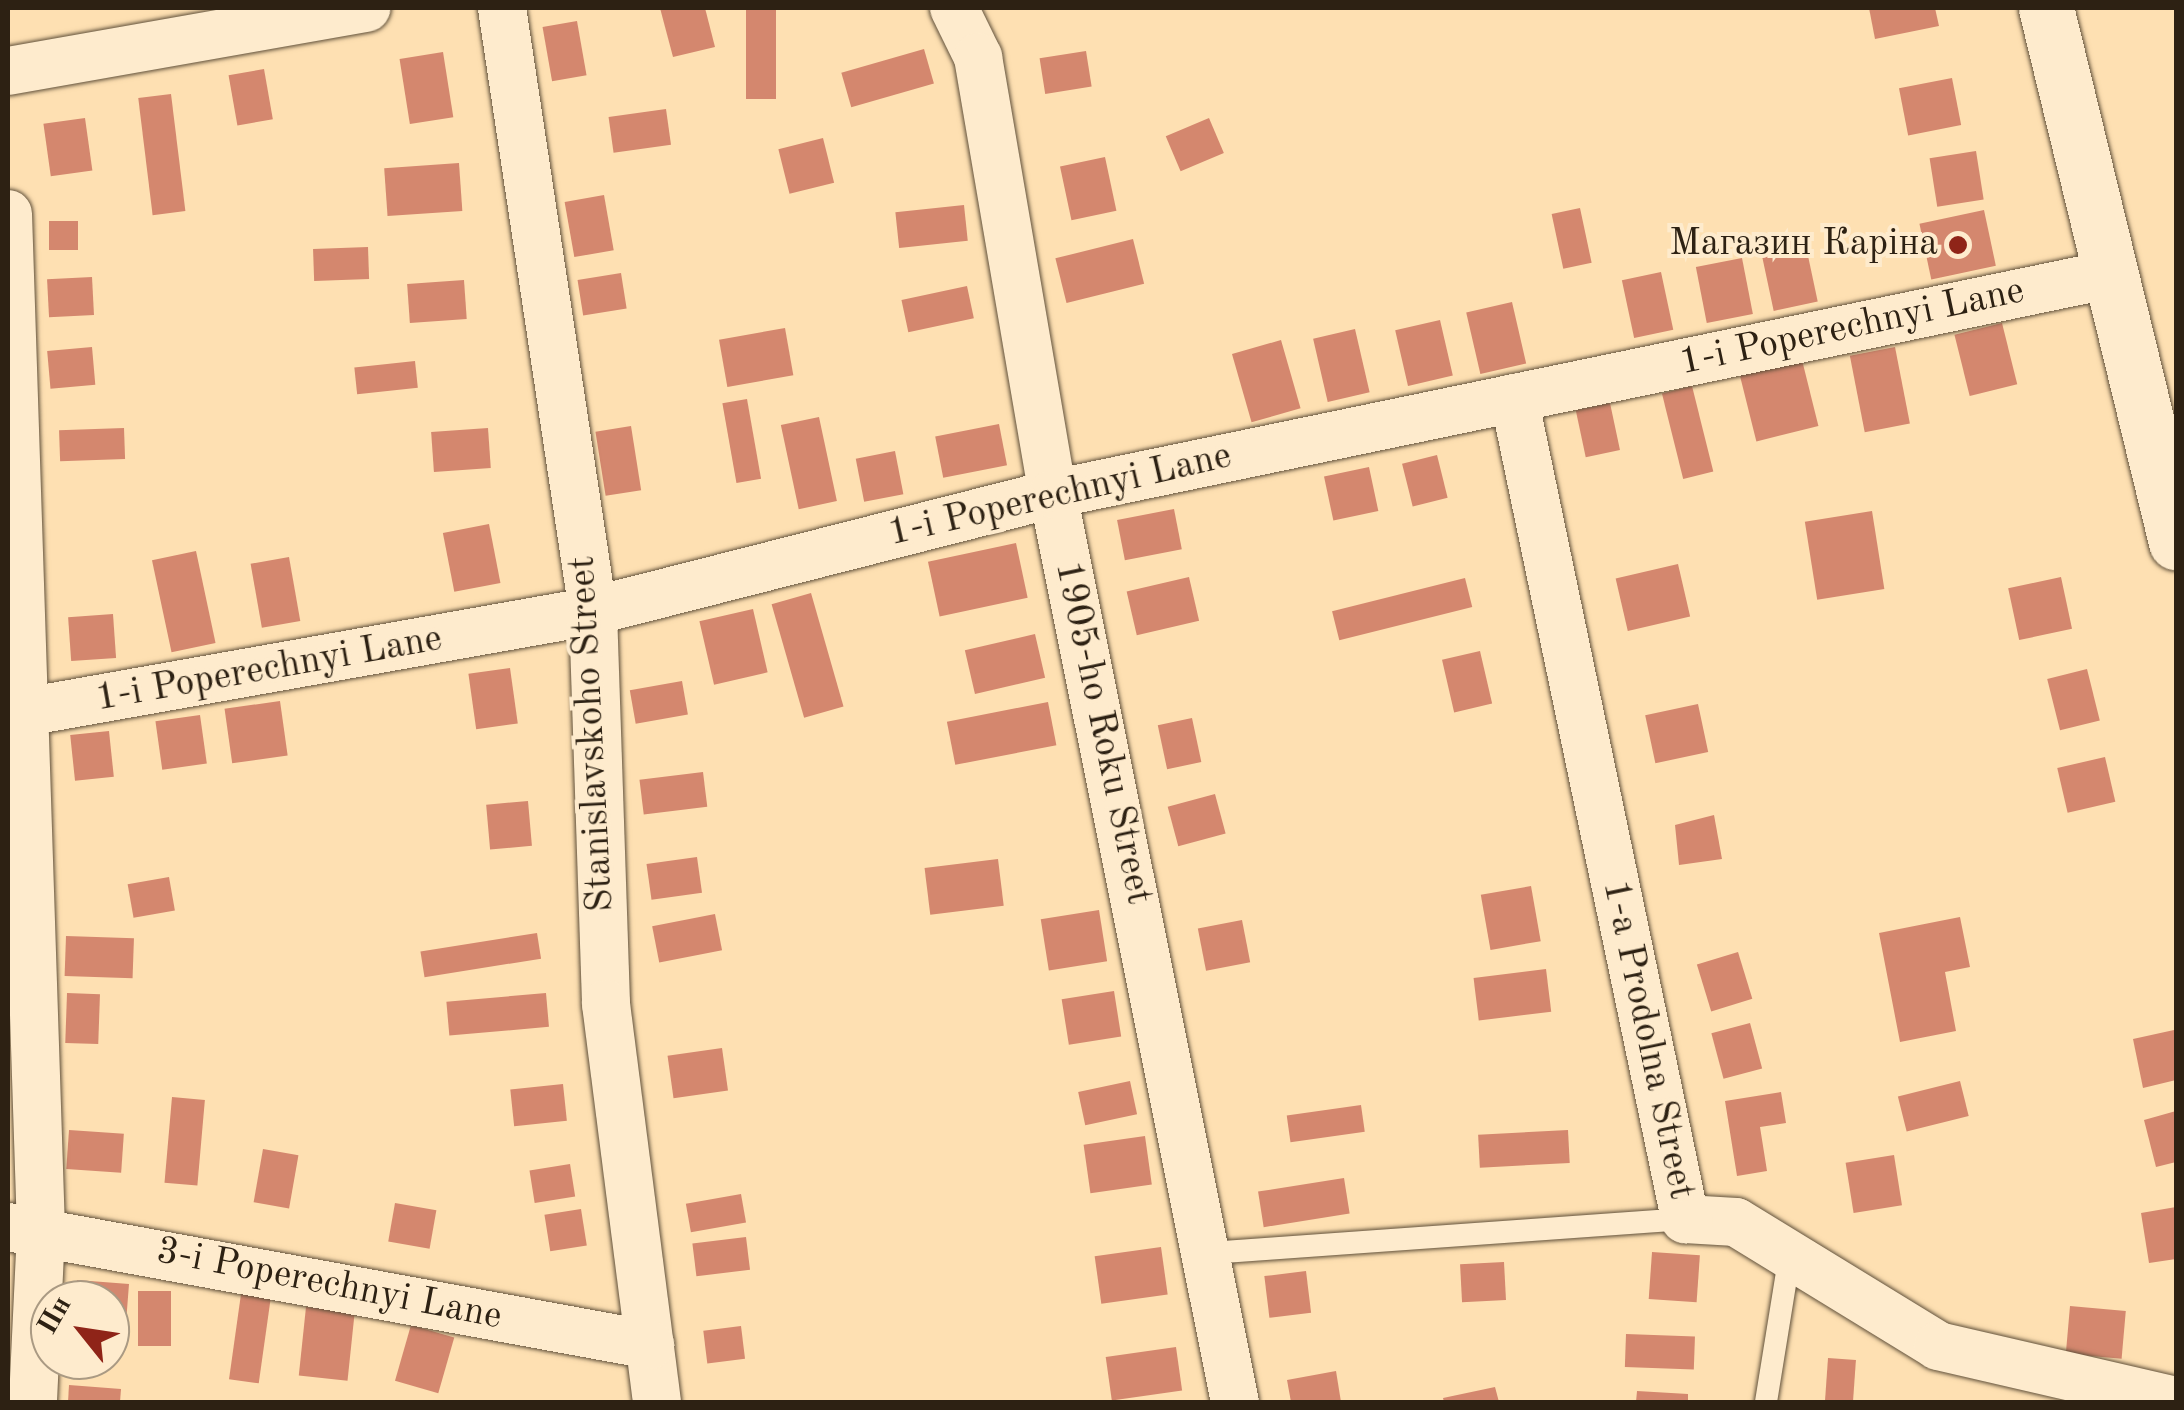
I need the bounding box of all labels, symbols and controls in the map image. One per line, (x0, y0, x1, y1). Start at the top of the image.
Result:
place label: Магазин Каріна (1669, 222, 1938, 268)
marker: Магазин Каріна (1947, 234, 1969, 256)
street label: 1-i Poperechnyi Lane (1676, 269, 2028, 387)
street label: 1-i Poperechnyi Lane (884, 434, 1236, 558)
street label: Stanislavskoho Street (561, 555, 625, 913)
street label: 1905-ho Roku Street (1043, 557, 1161, 909)
street label: 1-i Poperechnyi Lane (92, 617, 446, 723)
street label: 1-a Prodolna Street (1591, 876, 1703, 1204)
street label: 3-i Poperechnyi Lane (152, 1229, 506, 1341)
north arrow (30, 1280, 130, 1380)
text: Пн (34, 1292, 78, 1340)

